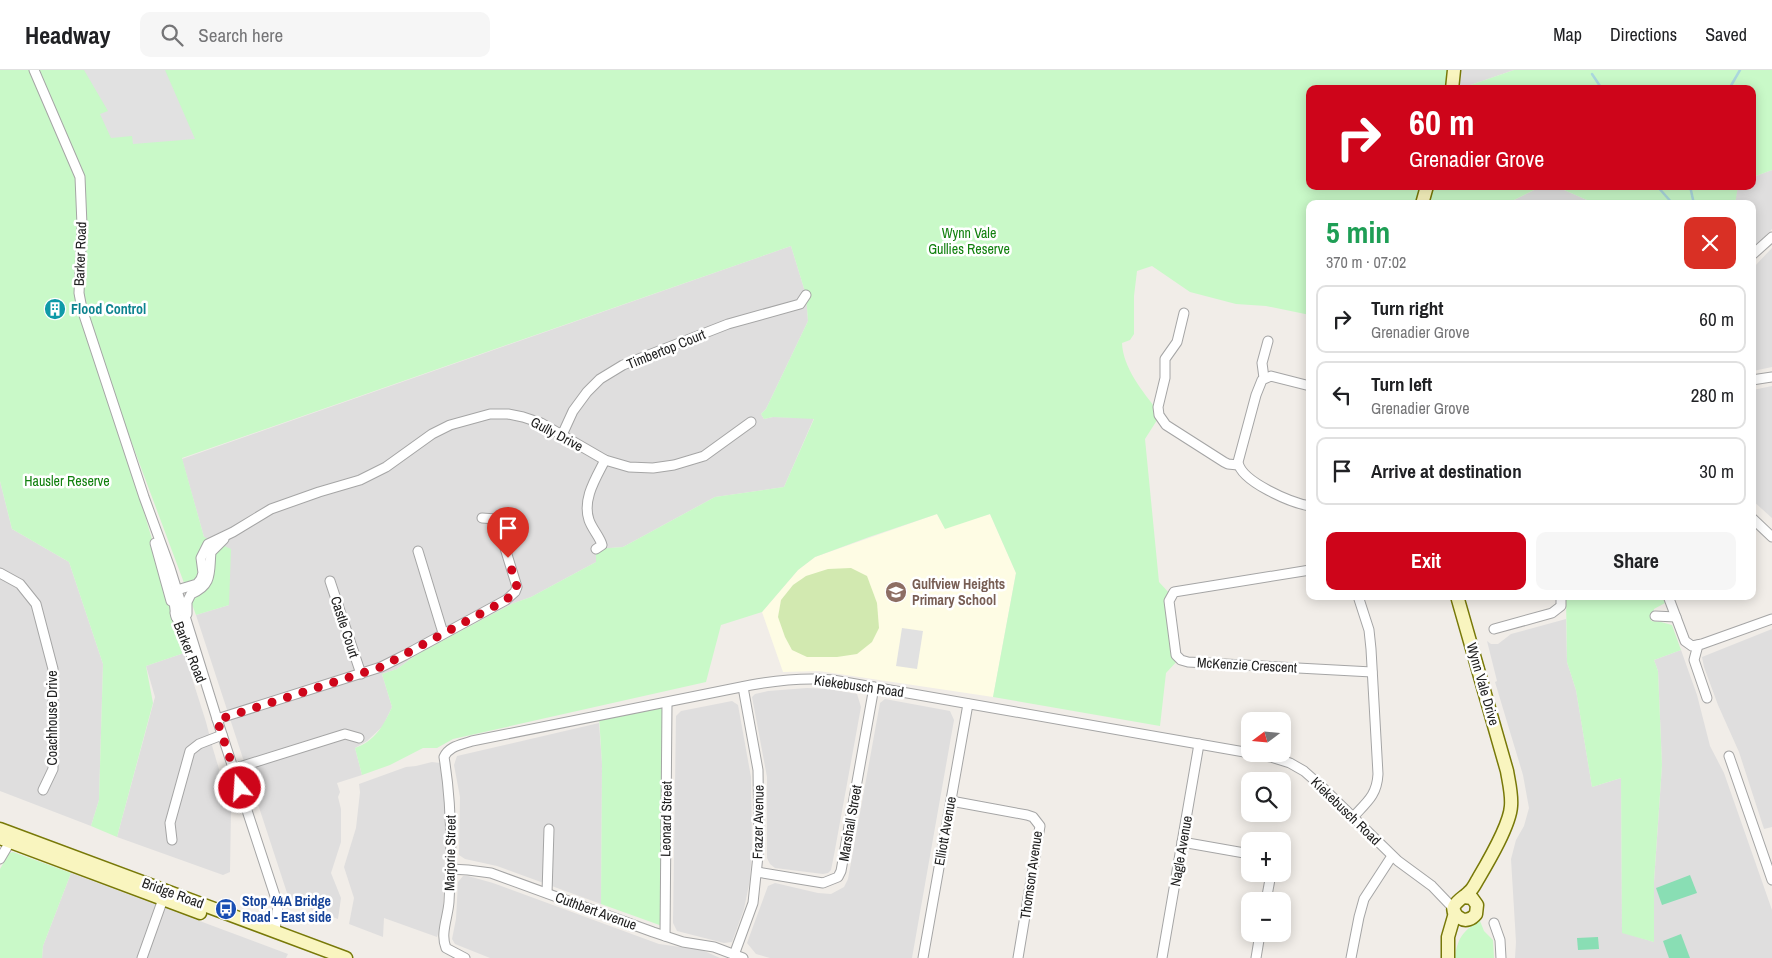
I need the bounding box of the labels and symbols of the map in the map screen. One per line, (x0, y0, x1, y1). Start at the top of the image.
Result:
street label: Barker Road (70, 221, 90, 287)
park label: Wynn Vale Gullies Reserve (928, 224, 1010, 258)
building icon: Flood Control (43, 297, 67, 321)
place label: Flood Control (71, 300, 146, 318)
street label: Timbertop Court (624, 325, 708, 373)
street label: Gully Drive (528, 413, 586, 455)
park label: Hausler Reserve (24, 472, 110, 490)
pin (487, 507, 529, 558)
place label: Gulfview Heights Primary School (912, 575, 1005, 609)
school or university icon: Gulfview Heights Primary School (884, 580, 908, 604)
street label: Castle Court (327, 594, 363, 660)
street label: Barker Road (170, 619, 210, 685)
street label: Wynn Vale Drive (1463, 641, 1503, 727)
street label: McKenzie Crescent (1197, 653, 1297, 677)
street label: Coachhouse Drive (43, 670, 61, 766)
street label: Kiekebusch Road (813, 671, 905, 701)
north arrow (1241, 712, 1291, 762)
position arrow (213, 761, 265, 813)
street label: Kiekebusch Road (1307, 773, 1385, 849)
street label: Leonard Street (656, 781, 676, 857)
street label: Marshall Street (834, 783, 866, 863)
street label: Frazer Avenue (748, 785, 768, 859)
street label: Elliott Avenue (930, 795, 960, 867)
street label: Nagle Avenue (1166, 814, 1196, 888)
street label: Marjorie Street (440, 815, 460, 891)
street label: Thomson Avenue (1016, 830, 1046, 920)
street label: Bridge Road (140, 874, 206, 912)
street label: Cuthbert Avenue (553, 888, 639, 934)
place label: Stop 44A Bridge Road - East side (242, 892, 331, 926)
bus stop icon: Stop 44A Bridge Road - East side (214, 897, 238, 921)

